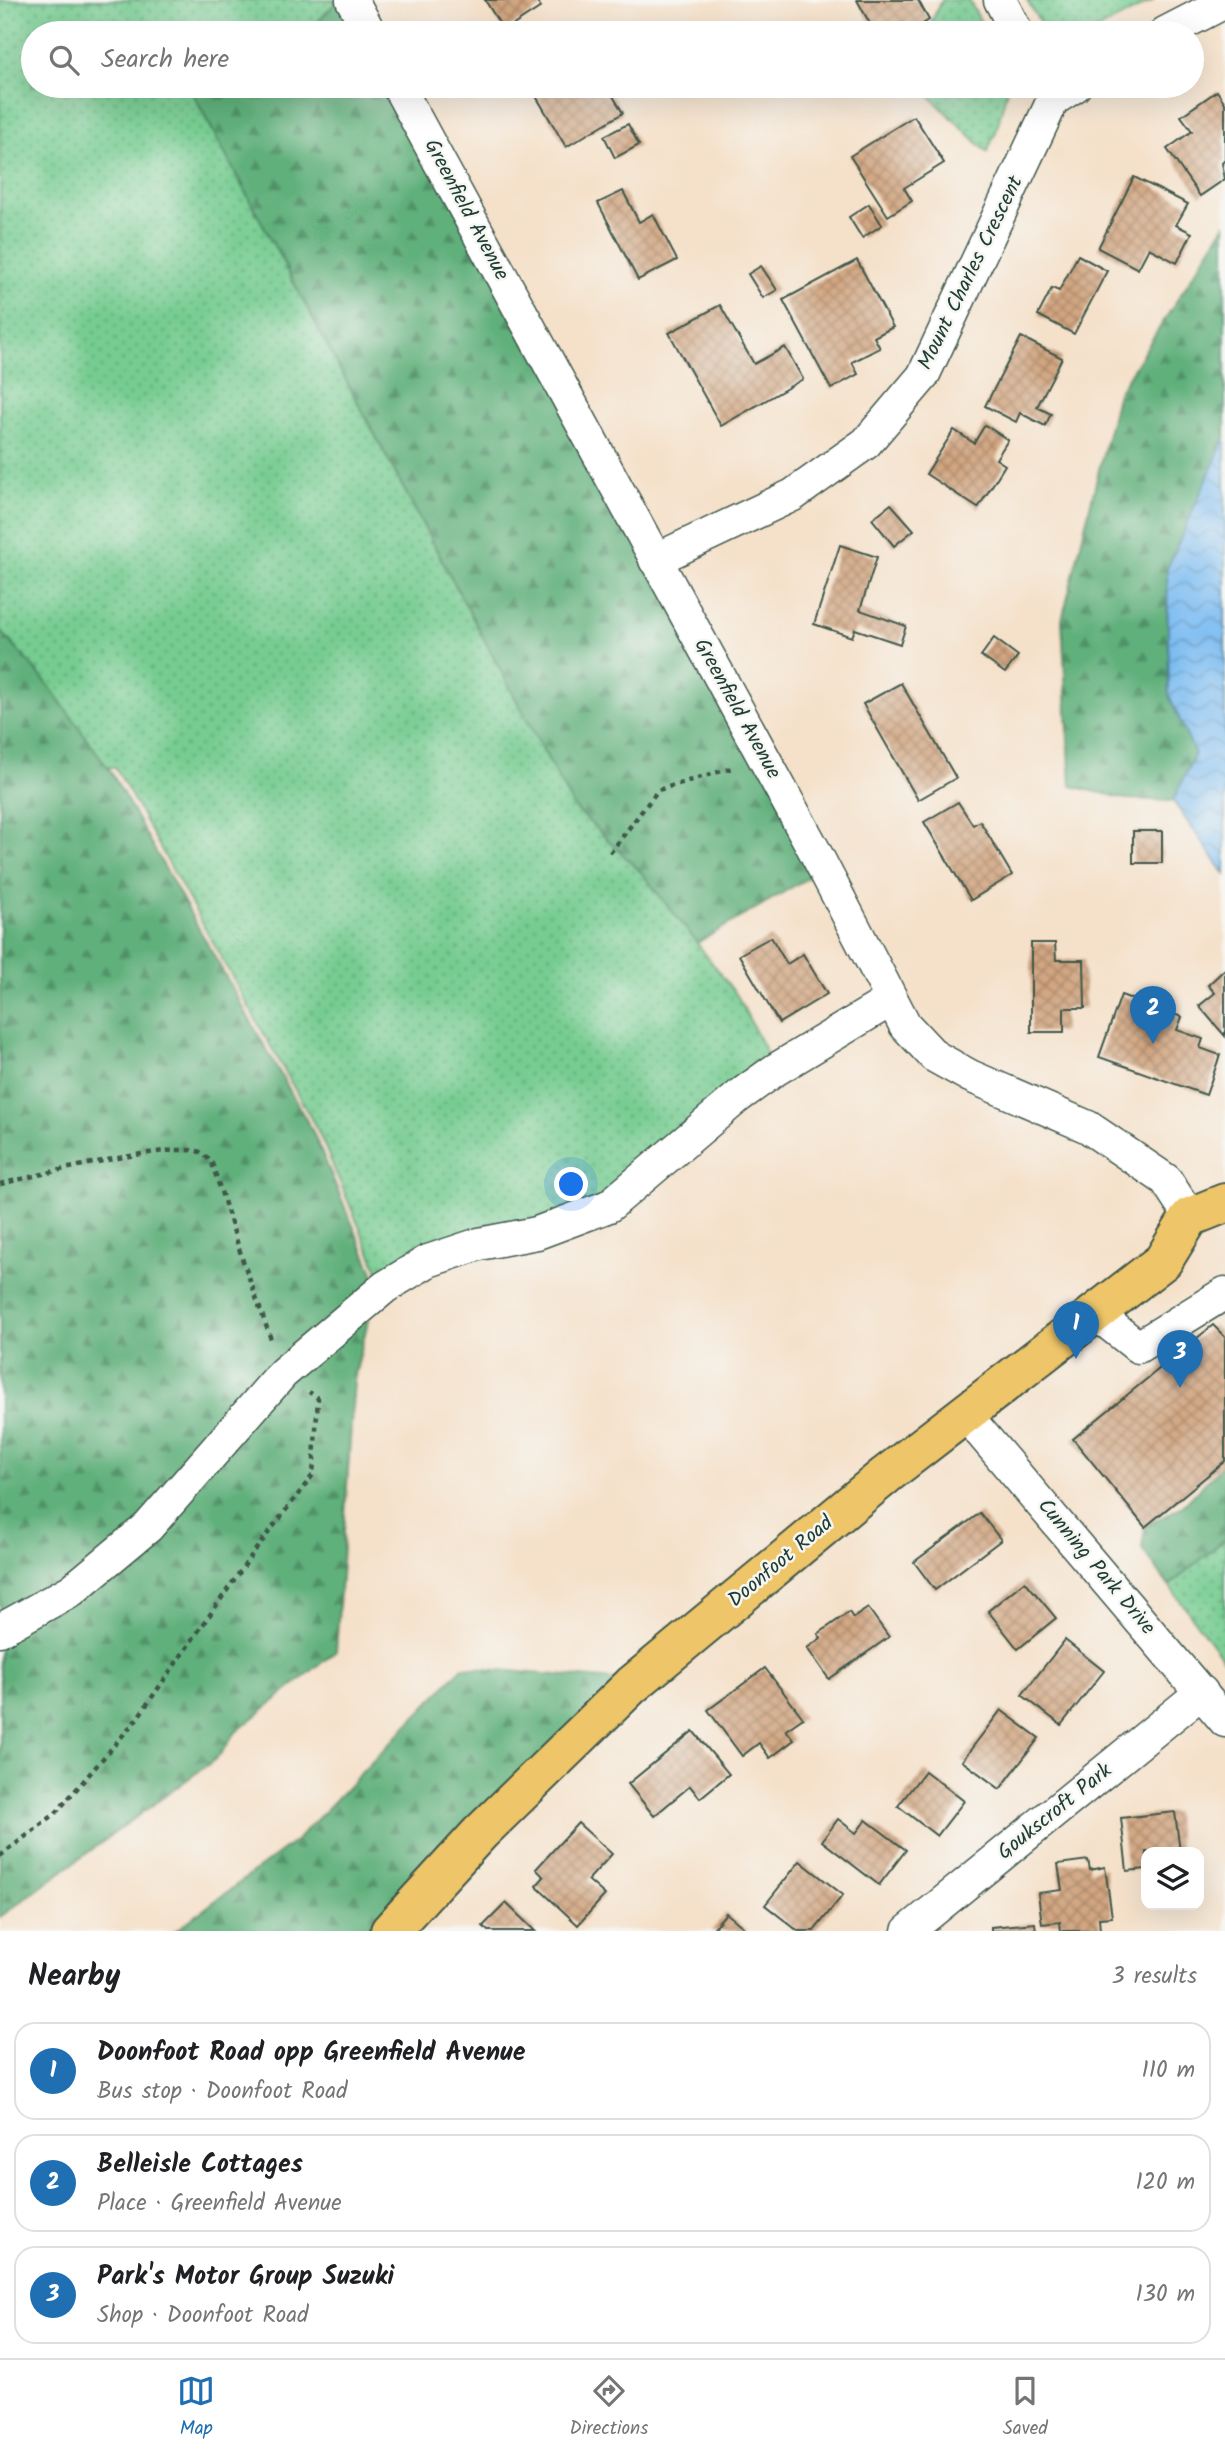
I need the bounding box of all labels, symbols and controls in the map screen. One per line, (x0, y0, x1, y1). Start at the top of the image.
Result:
search box (21, 21, 1204, 98)
text: Search here (101, 39, 229, 81)
icon: search (45, 41, 83, 79)
street label: Greenfield Avenue (415, 133, 518, 287)
street label: Mount Charles Crescent (910, 169, 1033, 376)
street label: Greenfield Avenue (685, 633, 790, 786)
pin: 2 (1130, 986, 1176, 1044)
your location (554, 1167, 588, 1201)
pin: 1 (1053, 1301, 1099, 1359)
pin: 3 (1157, 1330, 1203, 1388)
street label: Cunning Park Drive (1029, 1491, 1164, 1643)
street label: Doonfoot Road (721, 1507, 842, 1616)
street label: Goukscroft Park (990, 1755, 1120, 1869)
map controls (1141, 1847, 1204, 1910)
button: layers (1141, 1847, 1204, 1910)
text: Nearby (28, 1953, 120, 2001)
text: 3 results (1111, 1959, 1197, 1995)
text: Doonfoot Road opp Greenfield Avenue (97, 2032, 525, 2074)
text: 1 (50, 2053, 56, 2089)
text: 110 m (1142, 2053, 1195, 2089)
text: Bus stop · Doonfoot Road (97, 2074, 347, 2110)
text: Belleisle Cottages (97, 2144, 303, 2186)
text: 2 (46, 2165, 60, 2201)
text: 120 m (1135, 2165, 1195, 2201)
text: Place · Greenfield Avenue (97, 2186, 342, 2222)
text: Park's Motor Group Suzuki (97, 2256, 394, 2298)
text: 3 (47, 2277, 59, 2313)
text: 130 m (1136, 2277, 1195, 2313)
text: Shop · Doonfoot Road (97, 2298, 309, 2334)
tab: Map (177, 2372, 215, 2444)
tab: Directions (570, 2372, 648, 2444)
tab: Saved (1003, 2372, 1048, 2444)

